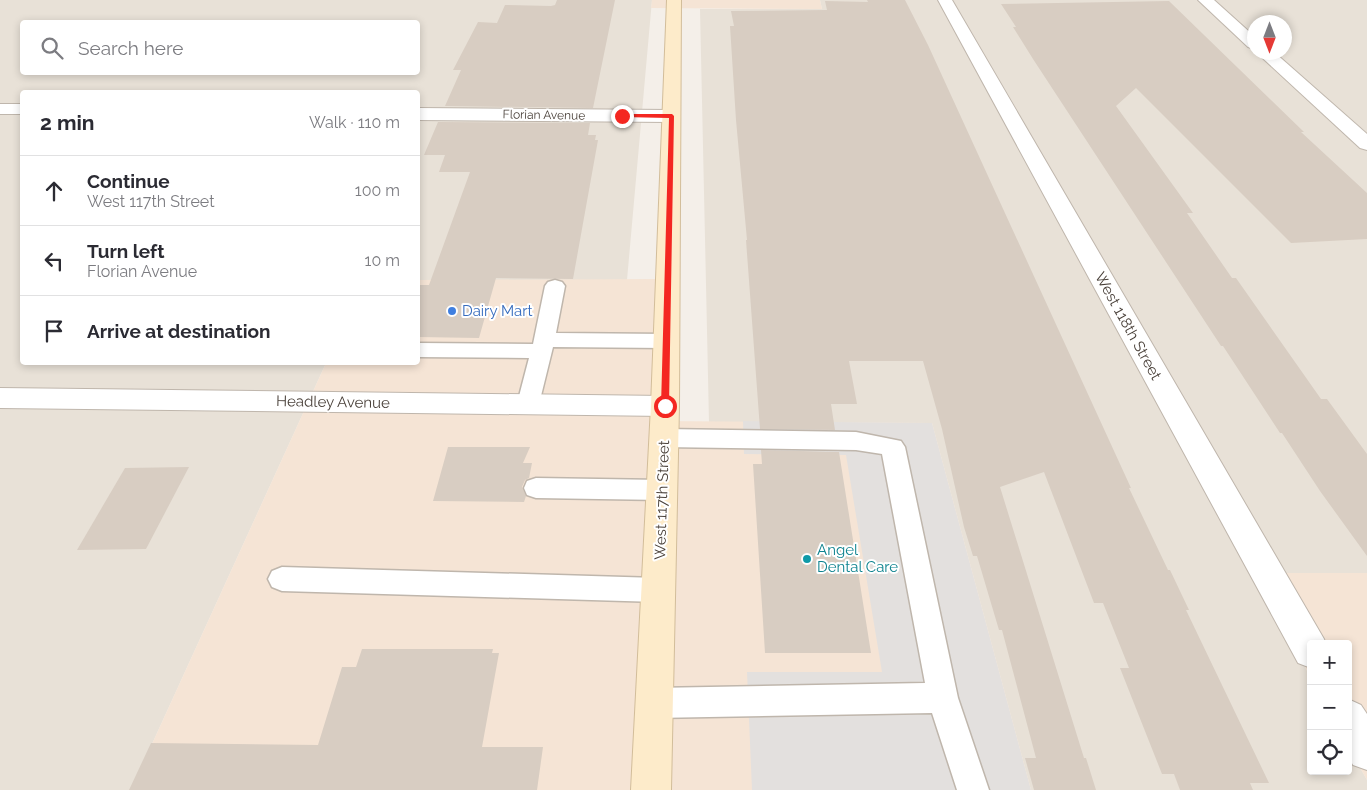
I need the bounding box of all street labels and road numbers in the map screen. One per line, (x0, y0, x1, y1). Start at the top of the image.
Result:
street label: Florian Avenue (503, 107, 585, 123)
street label: West 118th Street (1091, 269, 1165, 383)
street label: Headley Avenue (276, 392, 390, 412)
street label: West 117th Street (651, 440, 673, 560)

